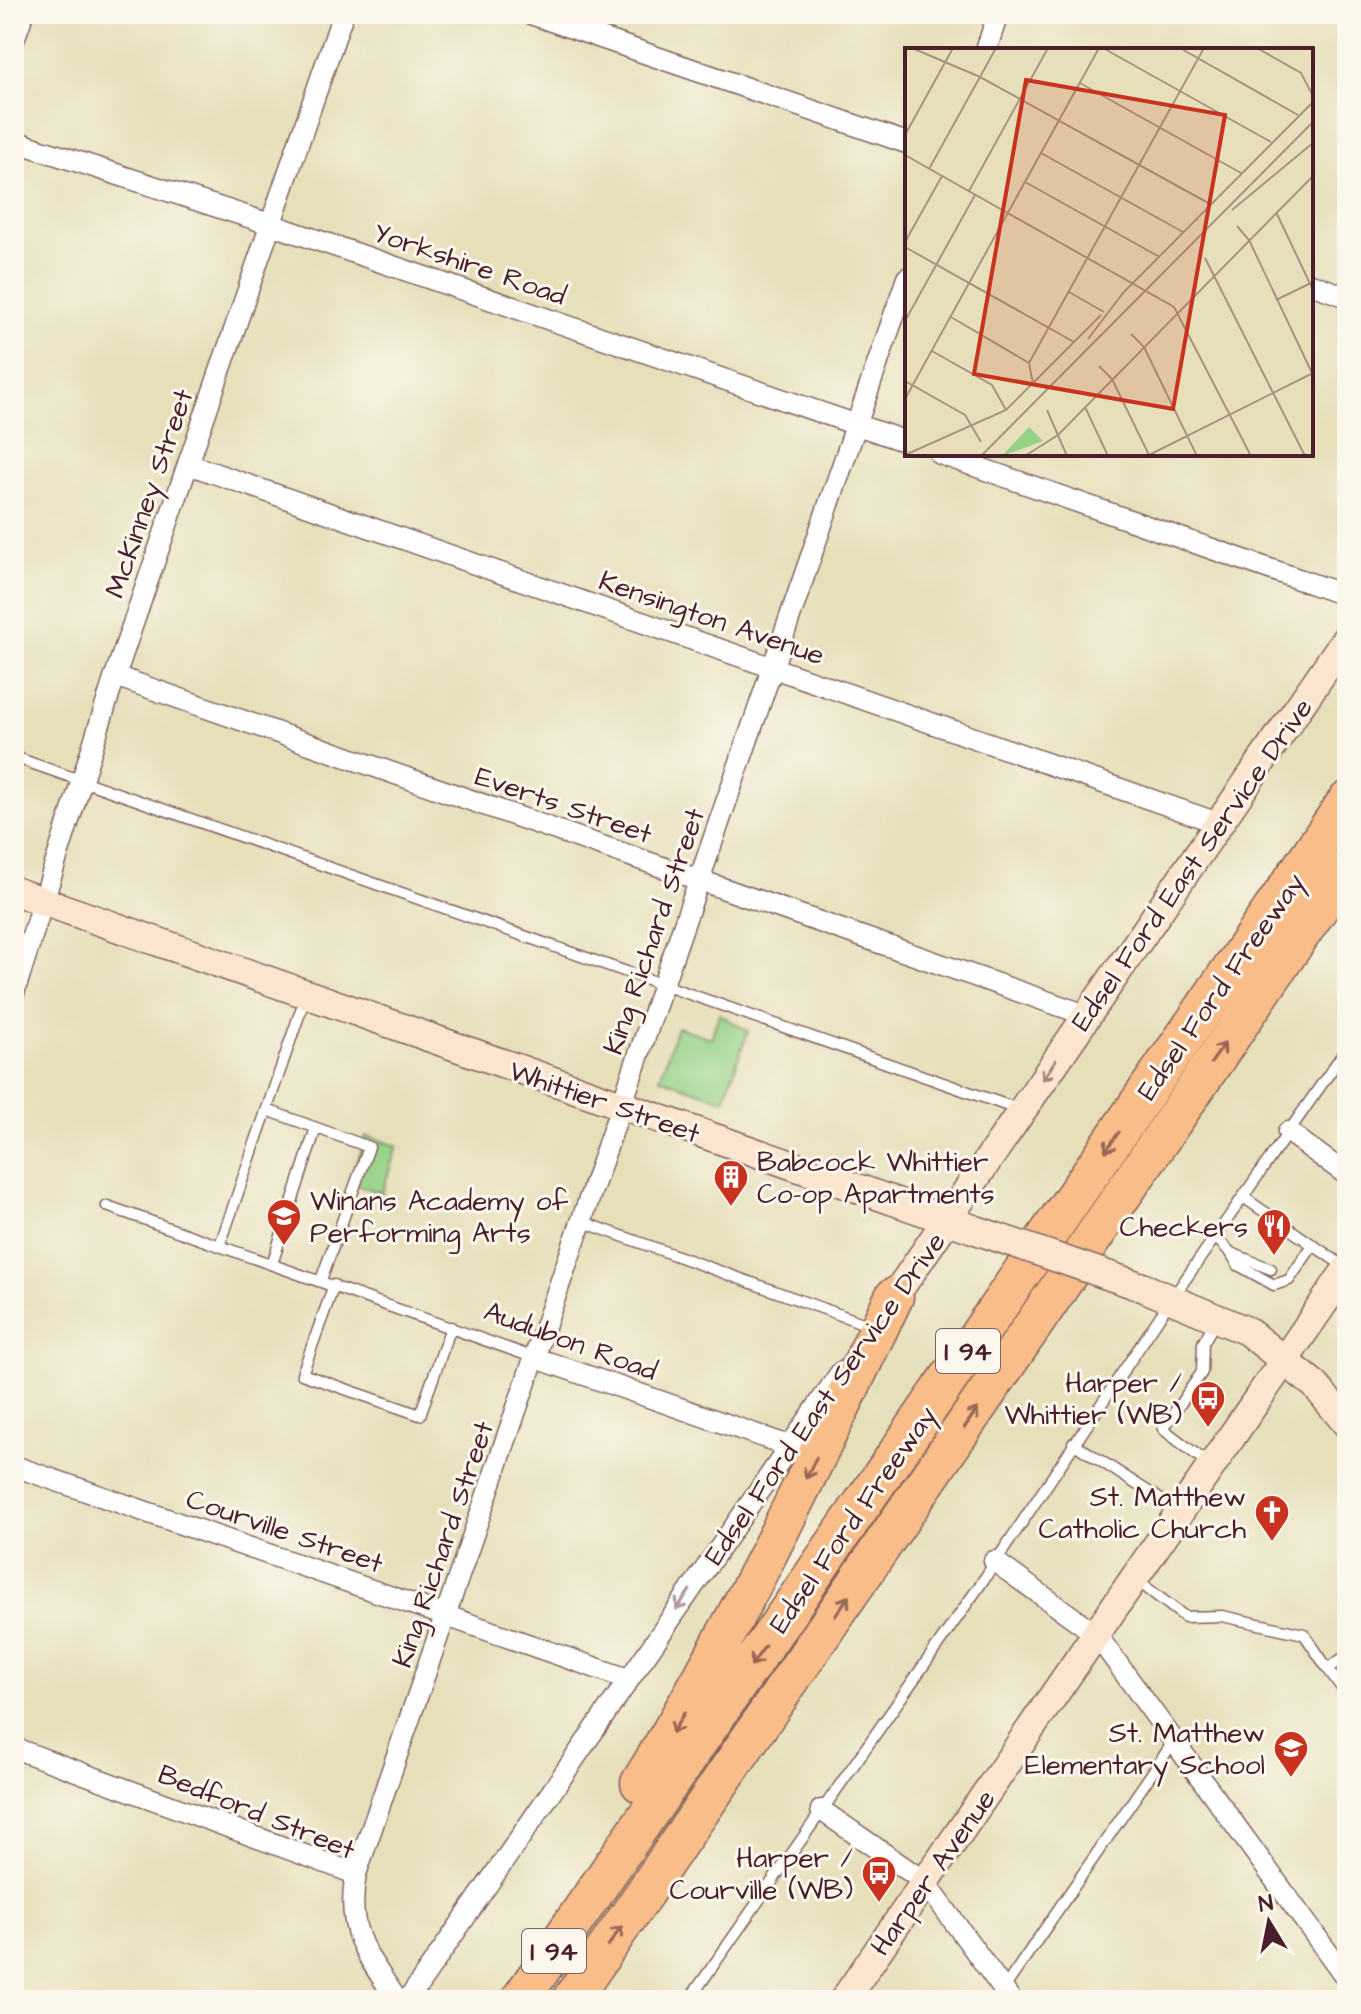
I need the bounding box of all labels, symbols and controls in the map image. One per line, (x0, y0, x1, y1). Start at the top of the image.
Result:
inset map (905, 48, 1313, 456)
street label: Yorkshire Road (368, 213, 571, 316)
street label: McKinney Street (95, 383, 205, 604)
street label: Kensington Avenue (593, 562, 829, 676)
street label: Edsel Ford East Service Drive (1062, 691, 1322, 1039)
street label: Everts Street (470, 757, 658, 854)
street label: King Richard Street (594, 802, 716, 1060)
street label: Edsel Ford Freeway (1128, 865, 1316, 1109)
one-way arrow (1210, 1043, 1226, 1065)
street label: Whittier Street (504, 1052, 706, 1154)
one-way arrow (1041, 1059, 1057, 1081)
one-way arrow (1104, 1131, 1120, 1153)
place label: Babcock Whittier Co-op Apartments (757, 1143, 995, 1214)
building icon: Babcock Whittier Co-op Apartments (712, 1158, 750, 1208)
place label: Winans Academy of Performing Arts (310, 1182, 569, 1254)
school or university icon: Winans Academy of Performing Arts (265, 1197, 303, 1247)
restaurant icon: Checkers (1255, 1207, 1293, 1257)
place label: Checkers (1120, 1208, 1248, 1247)
street label: Edsel Ford East Service Drive (695, 1225, 955, 1573)
street label: Audubon Road (478, 1292, 663, 1391)
road number: I 94 (936, 1329, 1000, 1373)
place label: Harper / Whittier (WB) (1004, 1364, 1182, 1435)
bus stop icon: Harper / Whittier (WB) (1189, 1379, 1227, 1429)
street label: Edsel Ford Freeway (760, 1398, 948, 1642)
one-way arrow (963, 1407, 979, 1430)
street label: King Richard Street (383, 1415, 505, 1673)
one-way arrow (803, 1455, 818, 1479)
place label: St. Matthew Catholic Church (1038, 1478, 1246, 1549)
street label: Courville Street (181, 1480, 389, 1584)
church icon: St. Matthew Catholic Church (1253, 1493, 1291, 1543)
one-way arrow (675, 1589, 691, 1611)
one-way arrow (834, 1596, 850, 1618)
one-way arrow (750, 1644, 766, 1666)
one-way arrow (669, 1711, 685, 1734)
place label: St. Matthew Elementary School (1025, 1714, 1265, 1787)
school or university icon: St. Matthew Elementary School (1272, 1729, 1310, 1779)
street label: Bedford Street (152, 1755, 361, 1870)
street label: Harper Avenue (861, 1782, 1005, 1964)
place label: Harper / Courville (WB) (669, 1839, 853, 1910)
bus stop icon: Harper / Courville (WB) (860, 1854, 898, 1904)
north arrow (1229, 1882, 1309, 1962)
text: N (1256, 1887, 1275, 1920)
one-way arrow (607, 1925, 623, 1947)
road number: I 94 (522, 1929, 586, 1973)

